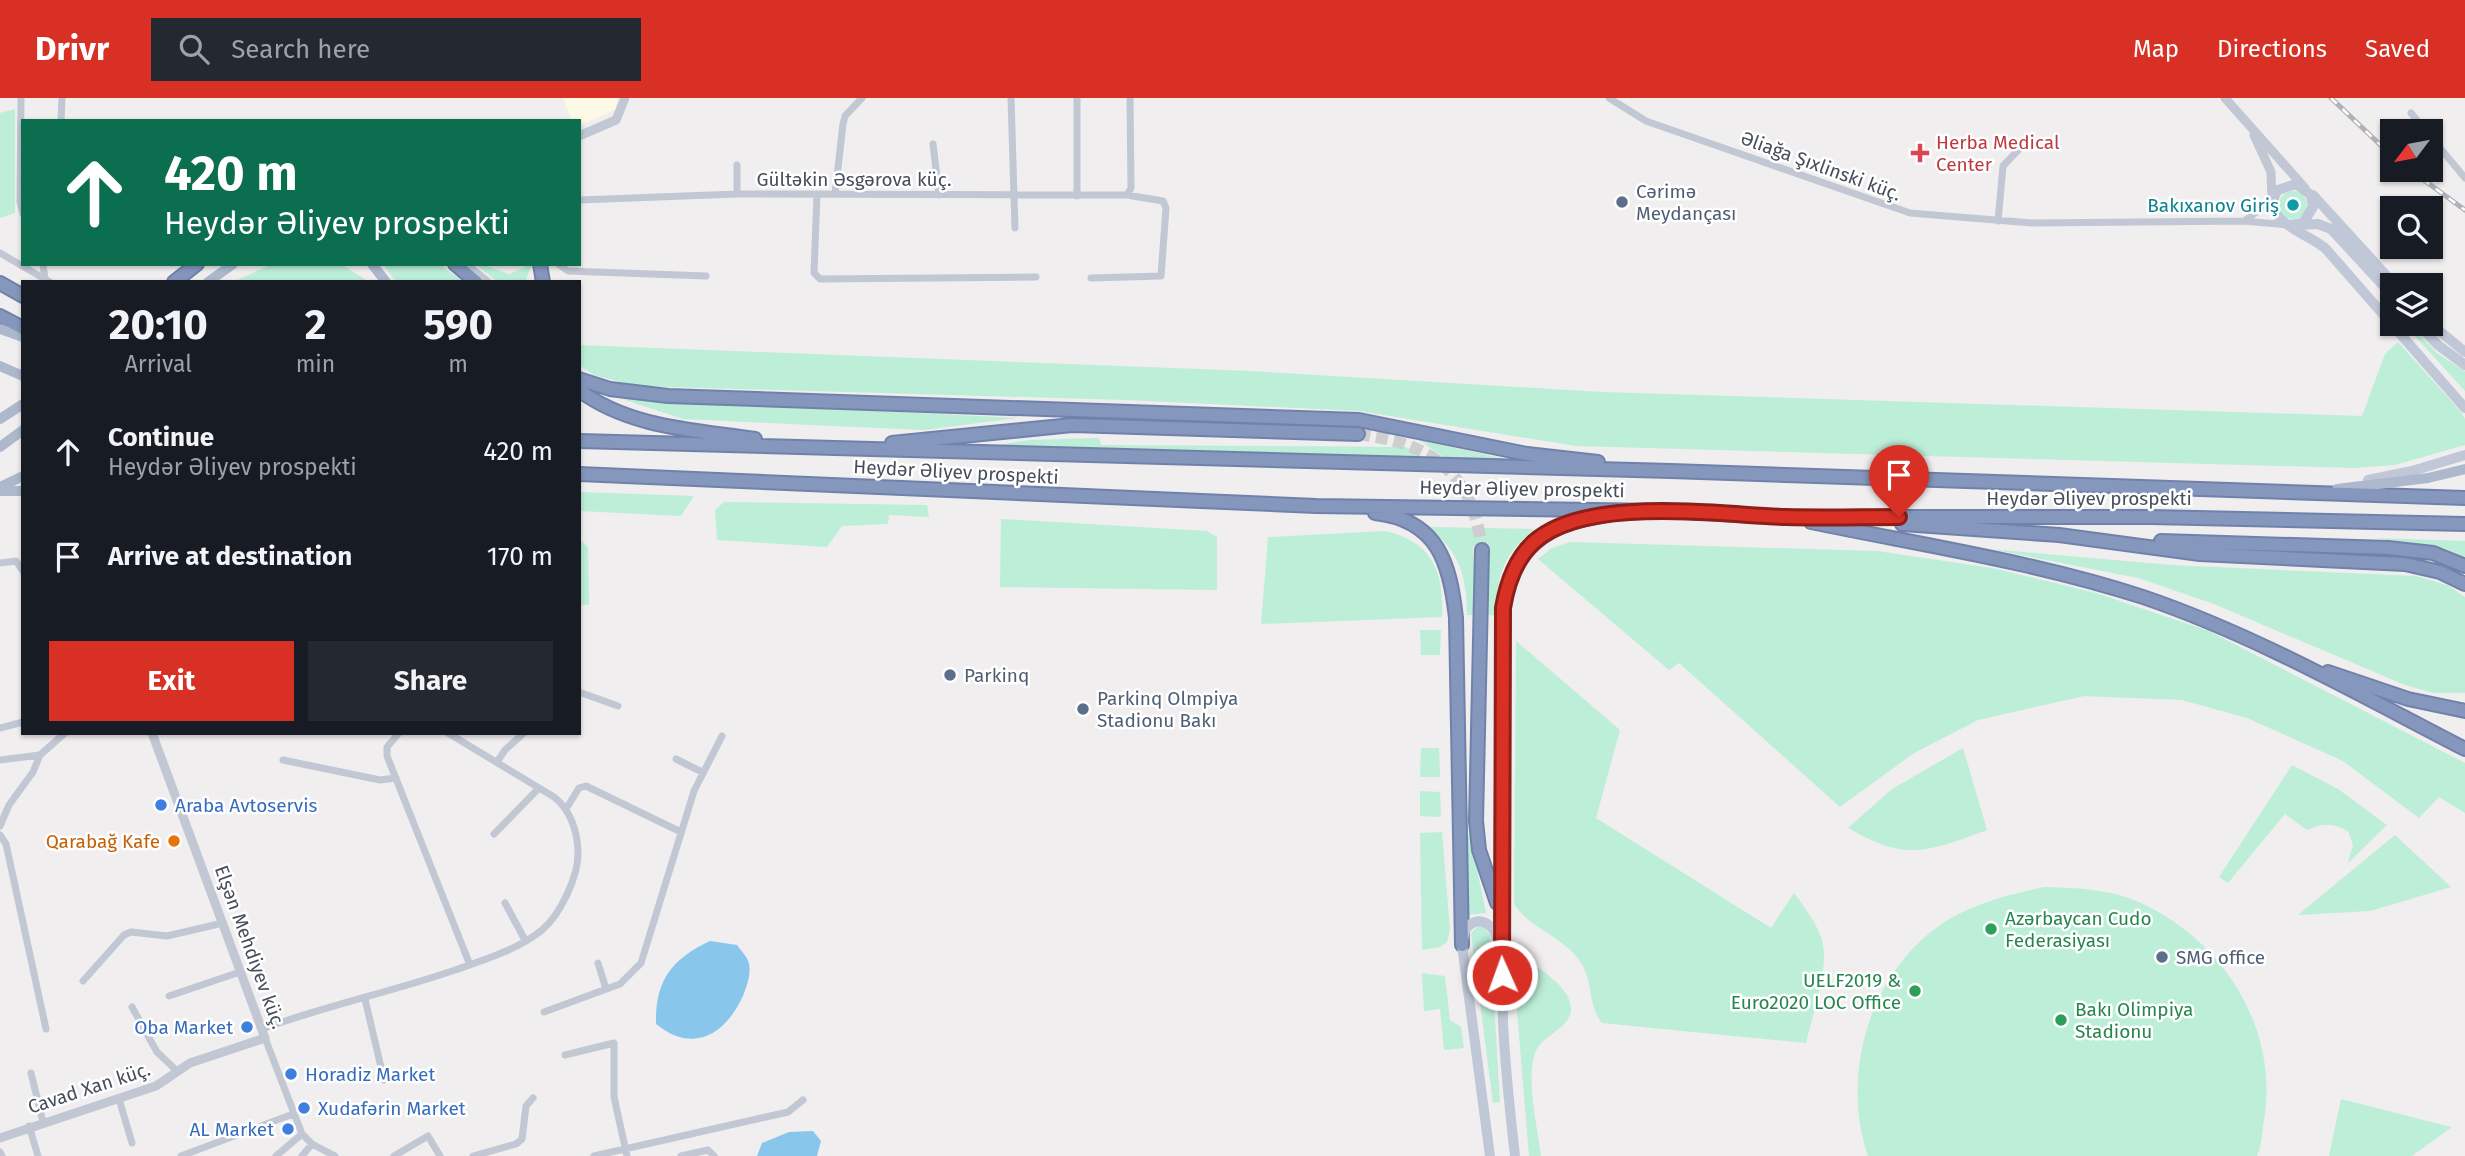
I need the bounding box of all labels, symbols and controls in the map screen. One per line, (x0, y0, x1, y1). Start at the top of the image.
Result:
search box (151, 18, 641, 81)
text: Drivr (35, 29, 109, 69)
icon: search (175, 30, 213, 68)
text: Search here (231, 34, 370, 65)
text: Map (2133, 35, 2179, 63)
text: Directions (2217, 35, 2327, 63)
text: Saved (2365, 35, 2430, 63)
north arrow (2380, 119, 2443, 182)
map controls (2380, 119, 2443, 336)
street label: Əliağa Şıxlinski küç. (1738, 126, 1904, 206)
place label: Herba Medical Center (1936, 131, 2060, 176)
marker: Herba Medical Center (1910, 143, 1930, 163)
text: 420 m (164, 144, 298, 203)
icon: ahead (49, 147, 140, 238)
street label: Gültəkin Əsgərova küç. (757, 168, 951, 191)
place label: Cərimə Meydançası (1636, 180, 1736, 225)
marker: Cərimə Meydançası (1614, 194, 1630, 210)
place label: Bakıxanov Giriş (2147, 194, 2279, 217)
button: search (2380, 196, 2443, 259)
marker: Bakıxanov Giriş (2285, 197, 2301, 213)
text: Heydər Əliyev prospekti (164, 204, 510, 242)
button: layers (2380, 273, 2443, 336)
text: 20:10 (109, 300, 208, 350)
text: 2 (305, 300, 326, 350)
text: 590 (423, 300, 493, 350)
text: Arrival (125, 350, 192, 378)
text: min (296, 350, 335, 378)
text: m (448, 350, 468, 378)
text: Continue (108, 422, 214, 453)
icon: ahead (49, 433, 87, 471)
text: 420 m (483, 436, 553, 467)
pin (1869, 445, 1929, 517)
text: Heydər Əliyev prospekti (108, 453, 357, 481)
street label: Heydər Əliyev prospekti (853, 455, 1059, 489)
icon: arrive (1880, 456, 1918, 494)
street label: Heydər Əliyev prospekti (1419, 476, 1625, 502)
street label: Heydər Əliyev prospekti (1986, 487, 2192, 510)
icon: arrive (49, 538, 87, 576)
text: Arrive at destination (108, 541, 352, 572)
text: 170 m (487, 541, 553, 572)
button: Exit (49, 641, 294, 721)
button: Share (308, 641, 553, 721)
place label: Parkinq (964, 664, 1029, 687)
marker: Parkinq (942, 667, 958, 683)
place label: Parkinq Olmpiya Stadionu Bakı (1097, 687, 1238, 732)
marker: Parkinq Olmpiya Stadionu Bakı (1075, 701, 1091, 717)
place label: Araba Avtoservis (175, 794, 318, 817)
marker: Araba Avtoservis (153, 797, 169, 813)
place label: Qarabağ Kafe (46, 830, 160, 853)
marker: Qarabağ Kafe (166, 833, 182, 849)
street label: Elşən Mehdiyev küç. (210, 862, 290, 1032)
place label: Azərbaycan Cudo Federasiyası (2005, 907, 2152, 952)
marker: Azərbaycan Cudo Federasiyası (1983, 921, 1999, 937)
position arrow (1465, 938, 1539, 1012)
place label: SMG office (2176, 946, 2265, 969)
marker: SMG office (2154, 949, 2170, 965)
place label: UELF2019 & Euro2020 LOC Office (1731, 969, 1901, 1014)
marker: UELF2019 & Euro2020 LOC Office (1907, 983, 1923, 999)
place label: Bakı Olimpiya Stadionu (2075, 998, 2193, 1043)
marker: Bakı Olimpiya Stadionu (2053, 1012, 2069, 1028)
place label: Oba Market (134, 1016, 233, 1039)
marker: Oba Market (239, 1019, 255, 1035)
street label: Cavad Xan küç. (25, 1057, 153, 1119)
place label: Horadiz Market (305, 1063, 435, 1086)
marker: Horadiz Market (283, 1066, 299, 1082)
place label: Xudafərin Market (318, 1097, 466, 1120)
marker: Xudafərin Market (296, 1100, 312, 1116)
place label: AL Market (189, 1118, 274, 1141)
marker: AL Market (280, 1121, 296, 1137)

